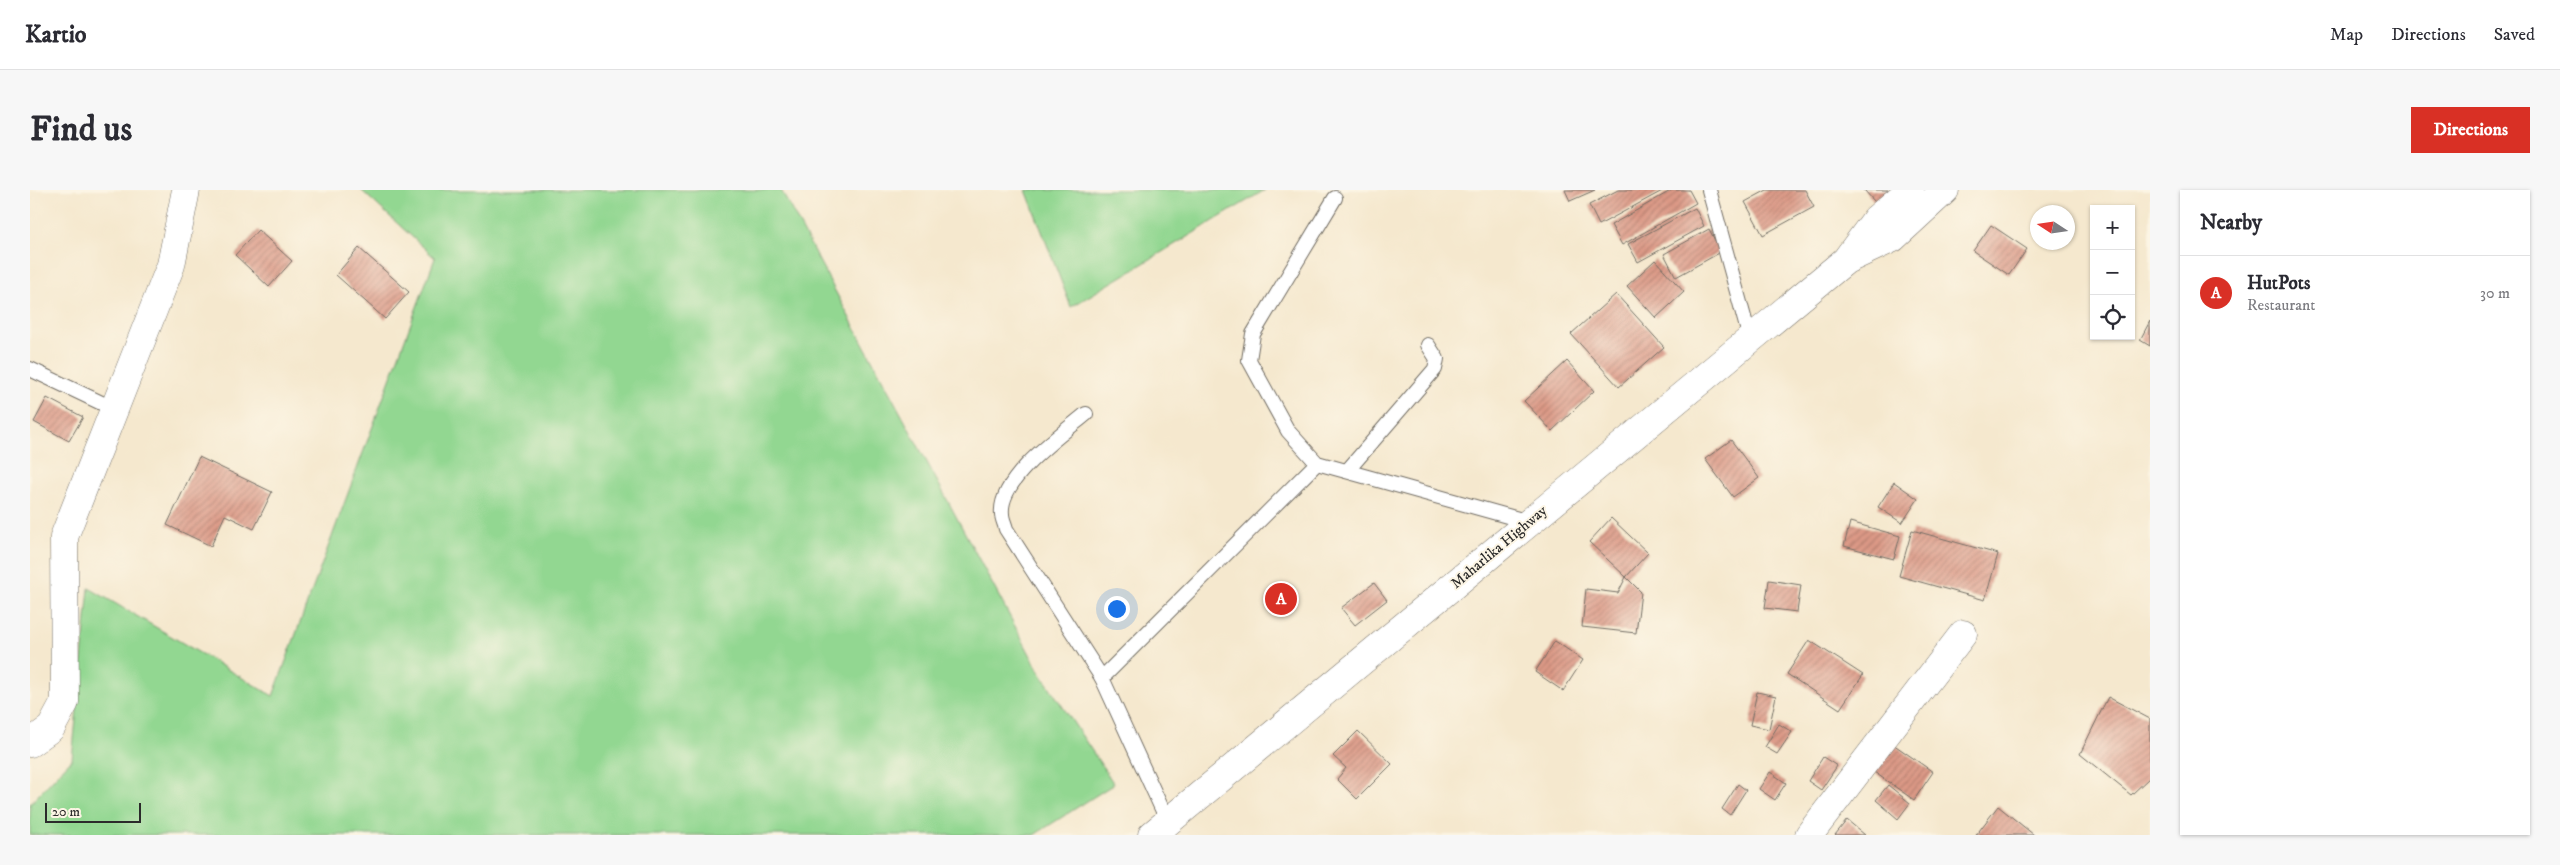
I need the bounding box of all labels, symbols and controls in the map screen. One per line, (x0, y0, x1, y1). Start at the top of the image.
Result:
text: Kartio (25, 20, 87, 50)
text: Map (2330, 24, 2363, 46)
text: Directions (2391, 24, 2466, 46)
text: Saved (2494, 24, 2535, 46)
button: Directions (2411, 107, 2530, 153)
text: Find us (30, 108, 132, 152)
north arrow (2030, 205, 2075, 250)
map controls (2090, 205, 2135, 340)
button: + (2090, 205, 2135, 250)
text: Nearby (2200, 210, 2262, 236)
button: − (2090, 250, 2135, 295)
text: HutPots (2247, 272, 2310, 295)
text: A (2211, 283, 2221, 303)
text: 30 m (2480, 283, 2510, 303)
button: locate (2090, 295, 2135, 340)
text: Restaurant (2247, 295, 2315, 315)
street label: Maharlika Highway (1447, 501, 1552, 593)
pin: A (1265, 580, 1297, 618)
your location (1104, 596, 1130, 622)
scale bar (45, 800, 141, 823)
text: 20 m (52, 803, 80, 821)

